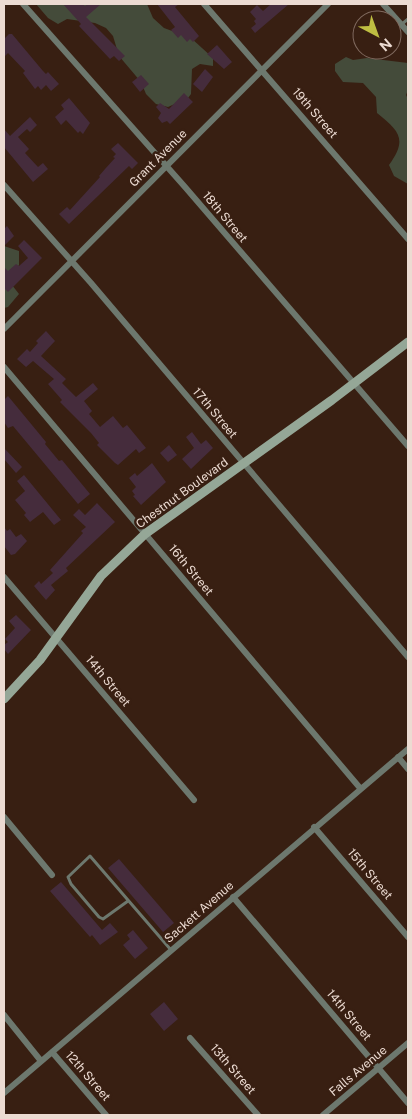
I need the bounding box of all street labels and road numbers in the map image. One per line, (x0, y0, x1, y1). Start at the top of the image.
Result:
street label: 19th Street (289, 85, 341, 141)
street label: Grant Avenue (126, 126, 190, 190)
street label: 18th Street (200, 189, 251, 246)
street label: 17th Street (190, 385, 240, 441)
street label: Chestnut Boulevard (133, 455, 231, 531)
street label: 16th Street (166, 542, 216, 598)
street label: 14th Street (83, 653, 133, 709)
street label: 15th Street (345, 846, 396, 903)
street label: Sackett Avenue (162, 878, 237, 946)
street label: 14th Street (324, 987, 374, 1043)
street label: 13th Street (207, 1041, 259, 1097)
street label: Falls Avenue (326, 1043, 390, 1099)
street label: 12th Street (63, 1048, 114, 1104)

